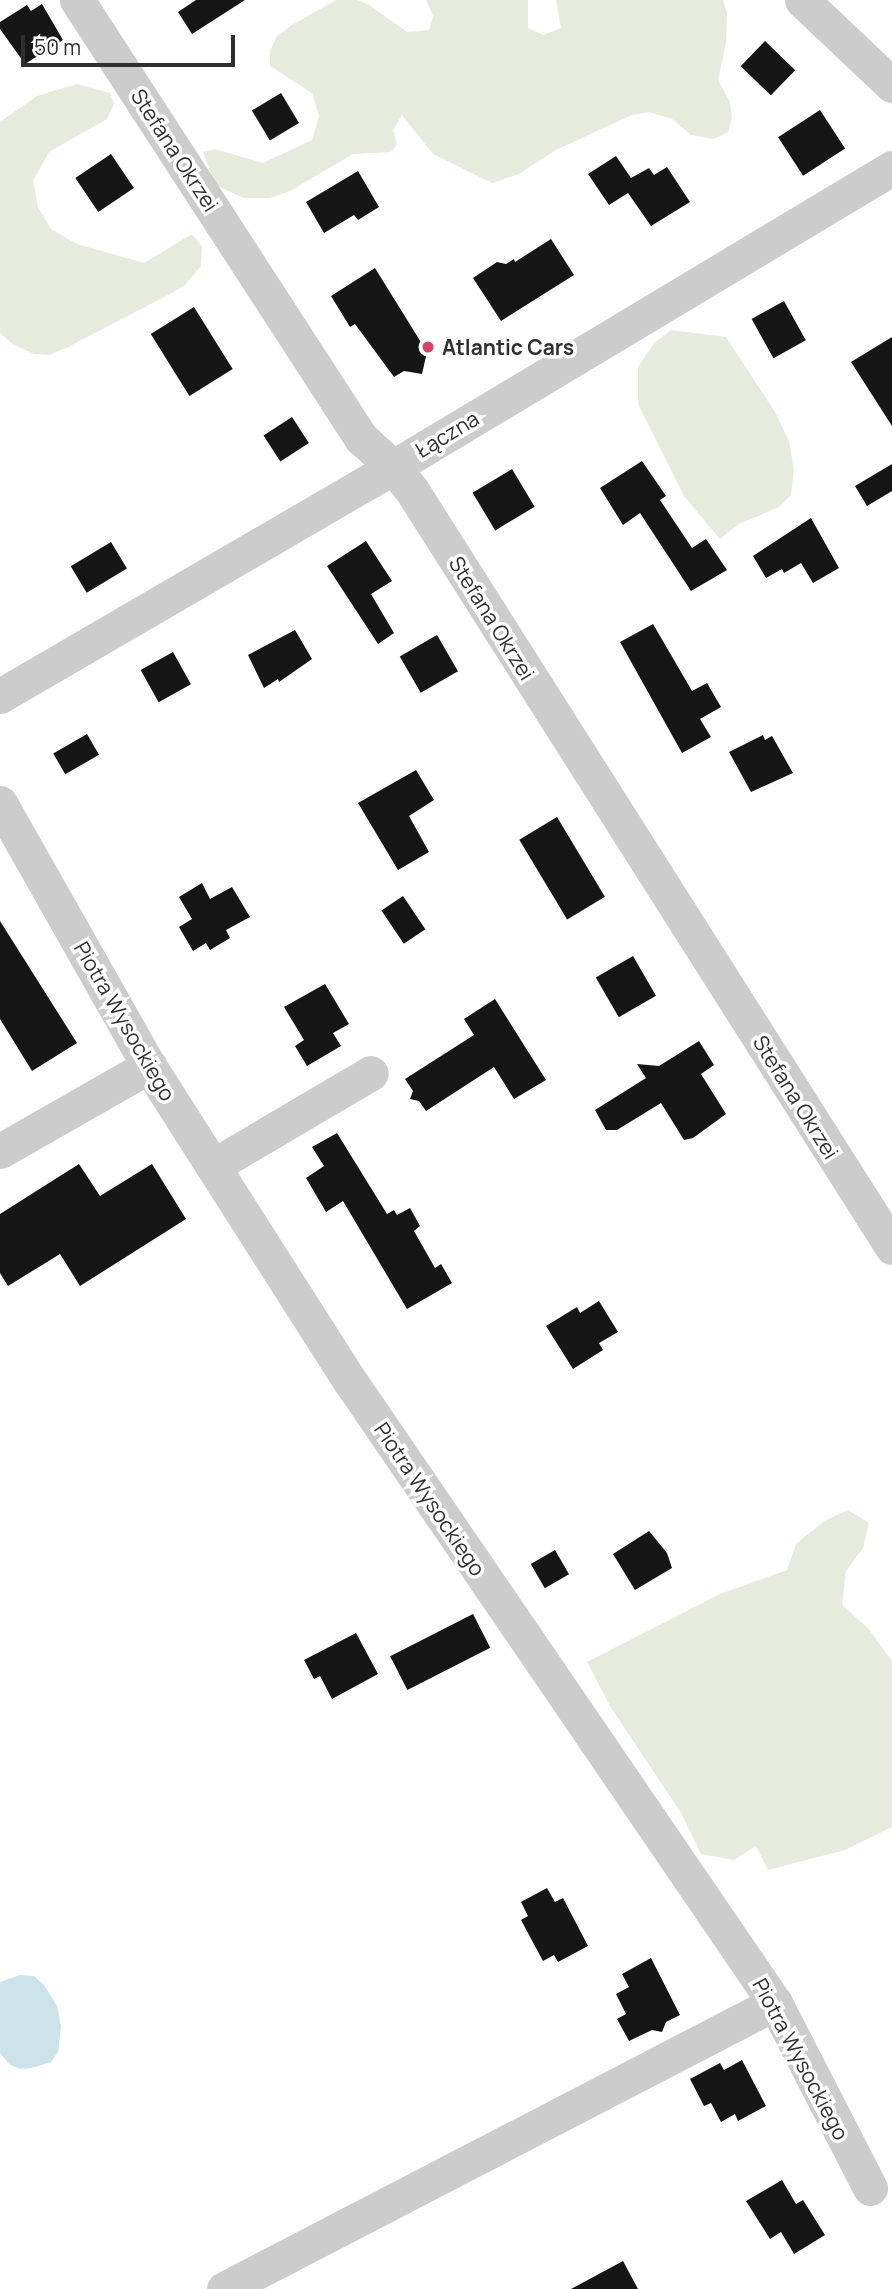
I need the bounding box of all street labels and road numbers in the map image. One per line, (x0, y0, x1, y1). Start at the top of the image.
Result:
street label: Stefana Okrzei (126, 84, 224, 216)
street label: Łączna (411, 405, 483, 463)
street label: Stefana Okrzei (444, 552, 540, 684)
street label: Piotra Wysockiego (69, 937, 181, 1105)
street label: Stefana Okrzei (748, 1031, 844, 1163)
street label: Piotra Wysockiego (369, 1417, 491, 1581)
street label: Piotra Wysockiego (748, 1974, 854, 2144)

